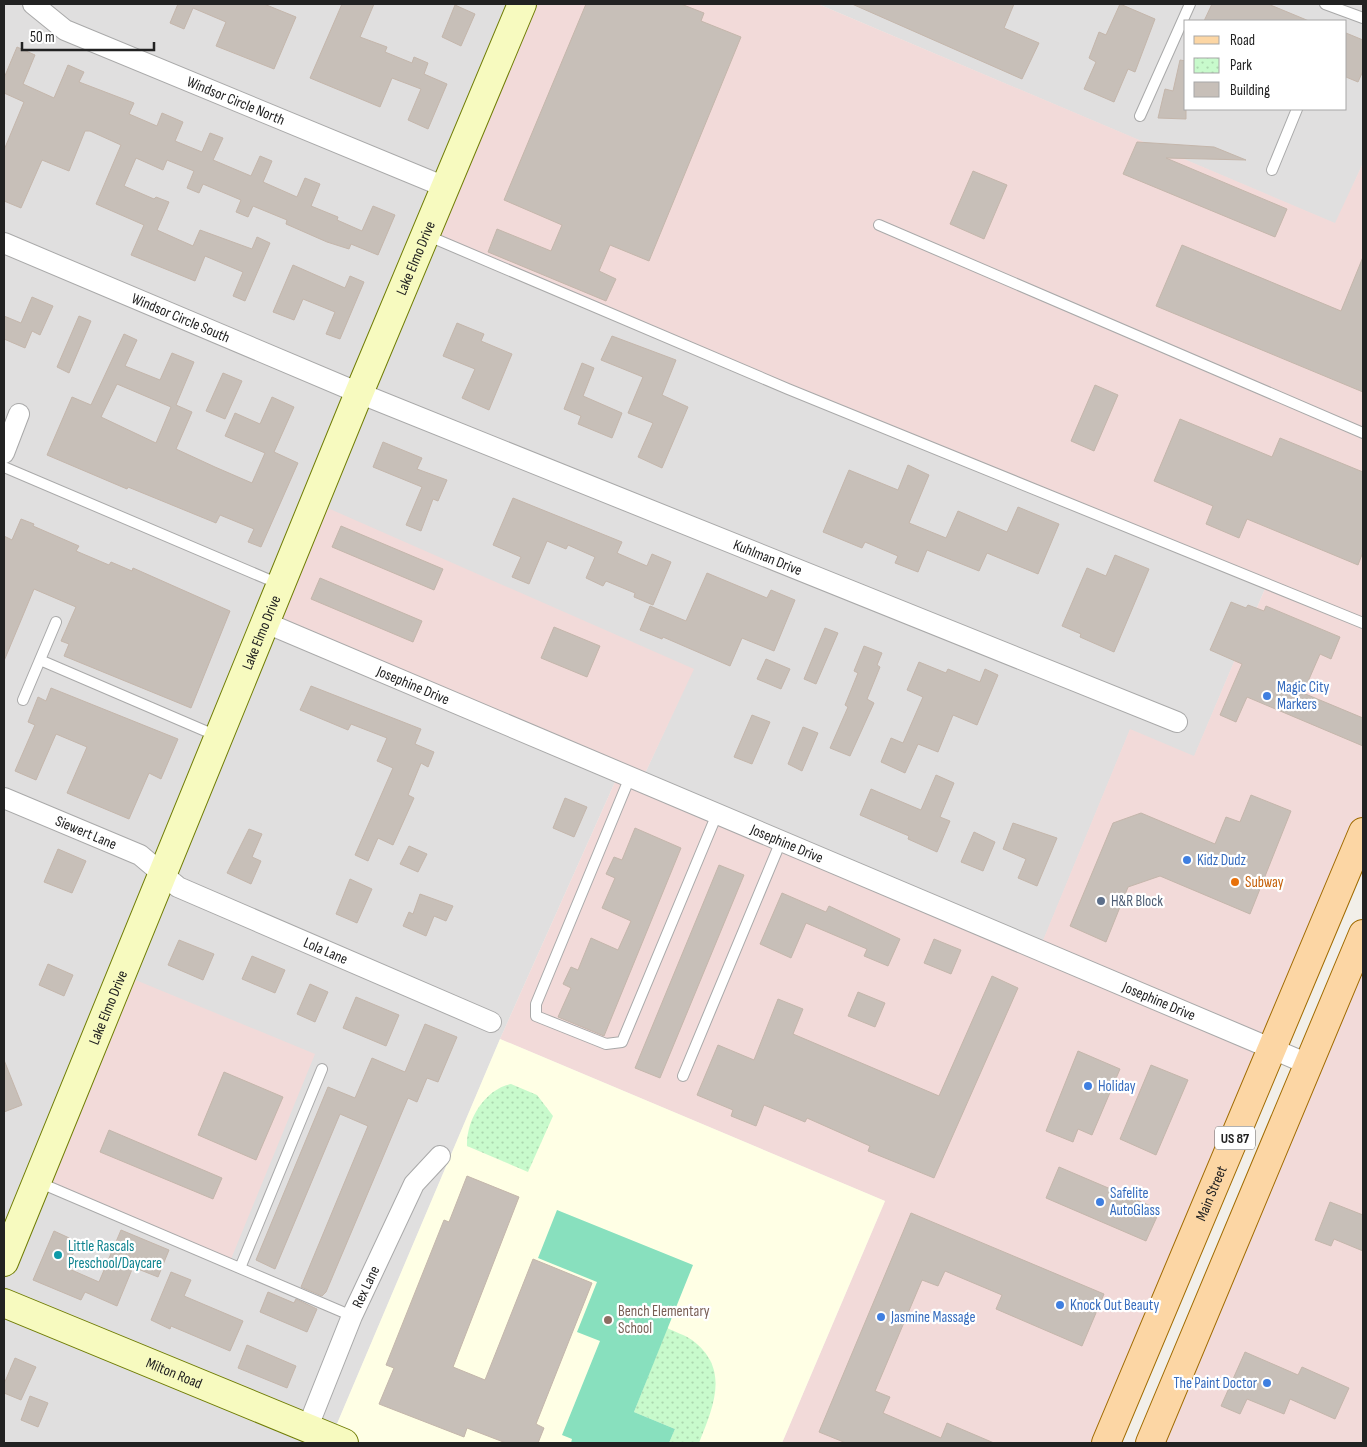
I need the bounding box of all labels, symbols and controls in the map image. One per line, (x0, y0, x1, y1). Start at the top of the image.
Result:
scale bar (22, 20, 155, 52)
legend (1184, 20, 1347, 110)
text: 50 m (30, 28, 55, 47)
text: Road (1230, 31, 1255, 50)
text: Park (1230, 56, 1252, 75)
street label: Windsor Circle North (184, 72, 287, 130)
text: Building (1230, 81, 1270, 100)
street label: Lake Elmo Drive (392, 218, 440, 298)
street label: Windsor Circle South (129, 289, 233, 347)
street label: Kuhlman Drive (730, 536, 805, 580)
street label: Lake Elmo Drive (238, 593, 285, 673)
street label: Josephine Drive (373, 661, 452, 709)
place label: Magic City Markers (1277, 678, 1330, 714)
marker: Magic City Markers (1261, 690, 1273, 702)
street label: Siewert Lane (52, 812, 119, 854)
street label: Josephine Drive (747, 820, 826, 868)
place label: Kidz Dudz (1197, 851, 1247, 870)
marker: Kidz Dudz (1181, 854, 1193, 866)
place label: Subway (1245, 873, 1284, 892)
marker: Subway (1229, 876, 1241, 888)
place label: H&R Block (1111, 892, 1163, 911)
marker: H&R Block (1095, 895, 1107, 907)
street label: Lola Lane (300, 933, 351, 969)
street label: Lake Elmo Drive (85, 968, 132, 1048)
street label: Josephine Drive (1119, 977, 1198, 1025)
place label: Holiday (1098, 1077, 1136, 1096)
marker: Holiday (1082, 1080, 1094, 1092)
road number: US 87 (1215, 1126, 1255, 1150)
street label: Main Street (1192, 1163, 1232, 1224)
place label: Safelite AutoGlass (1109, 1184, 1160, 1220)
marker: Safelite AutoGlass (1094, 1196, 1106, 1208)
place label: Little Rascals Preschool/Daycare (68, 1237, 162, 1273)
marker: Little Rascals Preschool/Daycare (52, 1249, 64, 1261)
street label: Rex Lane (348, 1263, 384, 1311)
place label: Knock Out Beauty (1070, 1296, 1159, 1315)
marker: Knock Out Beauty (1054, 1299, 1066, 1311)
place label: Bench Elementary School (618, 1302, 710, 1338)
place label: Jasmine Massage (890, 1308, 975, 1327)
marker: Jasmine Massage (875, 1311, 887, 1323)
marker: Bench Elementary School (602, 1314, 614, 1326)
street label: Milton Road (143, 1353, 205, 1394)
place label: The Paint Doctor (1174, 1374, 1258, 1393)
marker: The Paint Doctor (1261, 1377, 1273, 1389)

